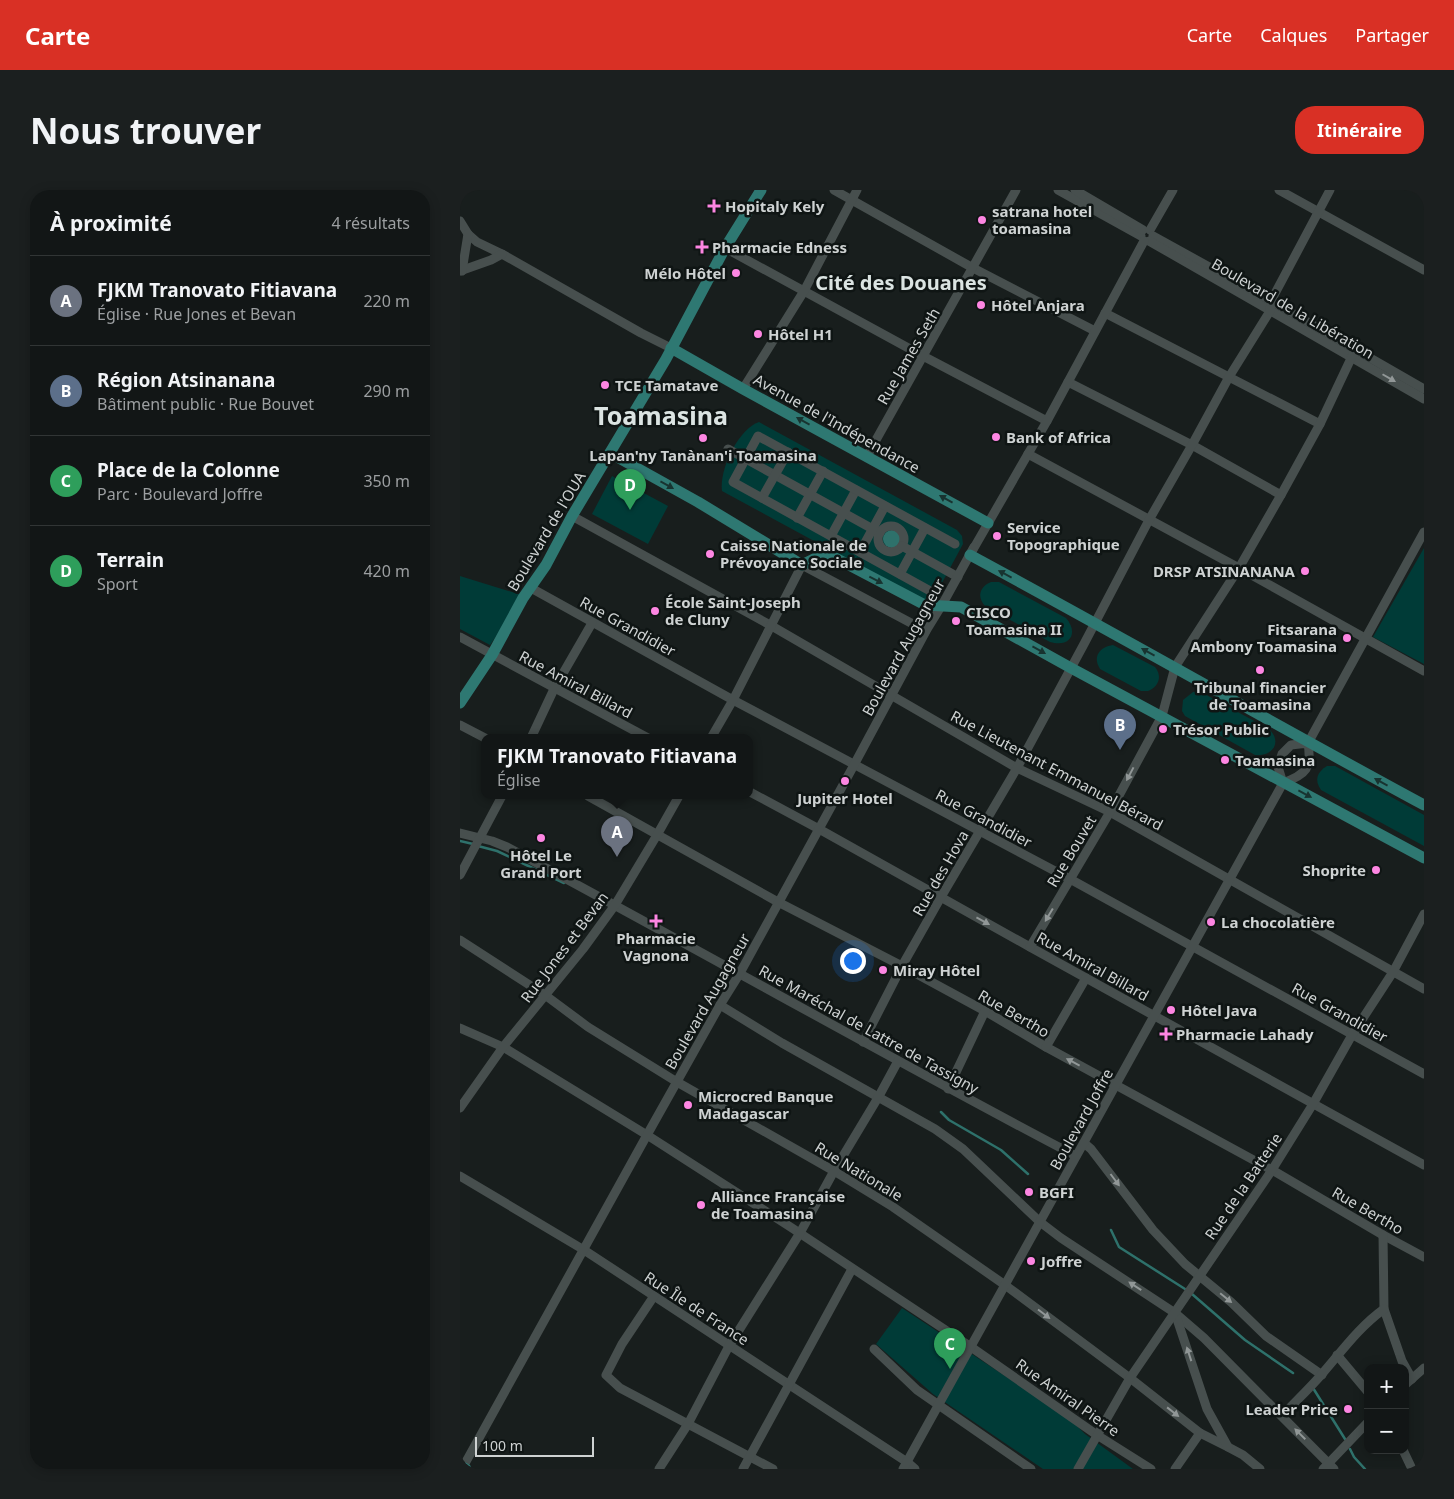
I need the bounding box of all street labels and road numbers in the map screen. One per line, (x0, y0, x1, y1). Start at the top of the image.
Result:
street label: Boulevard de la Libération (1208, 253, 1378, 363)
street label: Rue James Seth (872, 304, 944, 408)
street label: Avenue de l'Indépendance (750, 369, 924, 477)
street label: Boulevard de l'OUA (502, 467, 590, 594)
street label: Boulevard Augagneur (857, 575, 949, 719)
street label: Rue Grandidier (577, 591, 679, 661)
street label: Rue Amiral Billard (516, 646, 636, 722)
street label: Rue Lieutenant Emmanuel Bérard (948, 706, 1166, 834)
street label: Rue Grandidier (932, 784, 1036, 852)
street label: Rue Bouvet (1042, 811, 1101, 891)
street label: Rue des Hova (907, 827, 973, 919)
street label: Rue Jones et Bevan (516, 887, 612, 1007)
street label: Rue Amiral Billard (1033, 927, 1153, 1005)
street label: Boulevard Augagneur (660, 929, 754, 1073)
street label: Rue Maréchal de Lattre de Tassigny (755, 960, 983, 1098)
street label: Rue Grandidier (1289, 977, 1391, 1047)
street label: Rue Bertho (975, 985, 1053, 1041)
street label: Boulevard Joffre (1045, 1065, 1117, 1173)
street label: Rue de la Batterie (1200, 1129, 1286, 1243)
street label: Rue Nationale (811, 1137, 907, 1205)
street label: Rue Bertho (1329, 1182, 1407, 1238)
street label: Rue Île de France (641, 1267, 753, 1349)
street label: Rue Amiral Pierre (1012, 1354, 1124, 1440)

